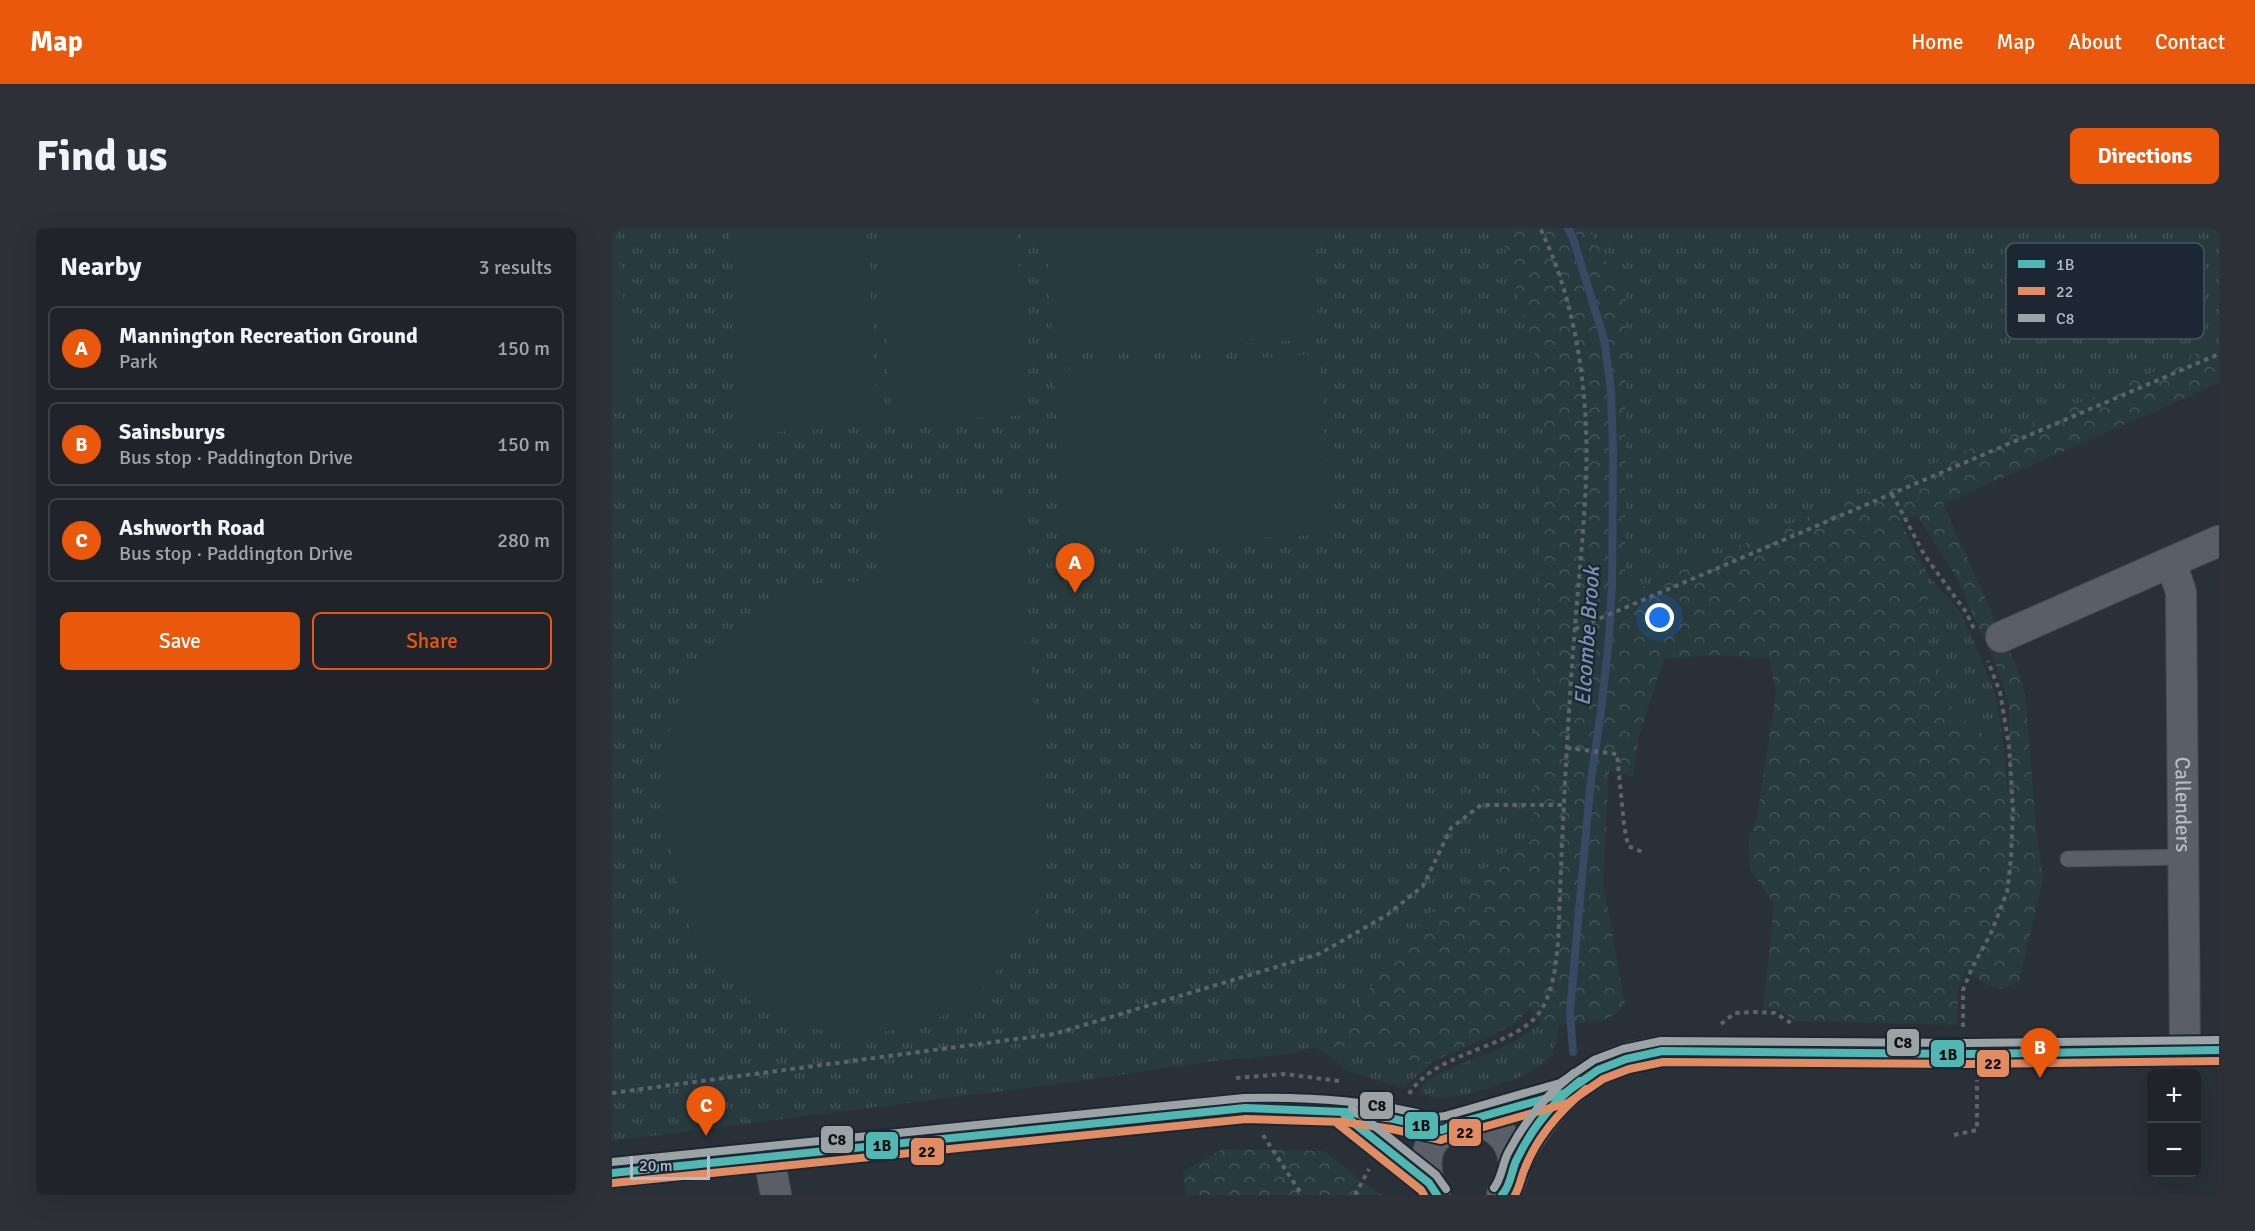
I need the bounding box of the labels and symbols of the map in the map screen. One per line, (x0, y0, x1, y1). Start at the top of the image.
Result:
legend (2006, 243, 2204, 339)
text: 1B (2056, 255, 2074, 275)
text: 22 (2056, 282, 2073, 302)
text: C8 (2056, 309, 2074, 329)
pin: A (1056, 544, 1094, 593)
water label: Elcombe Brook (1569, 563, 1605, 707)
your location (1645, 603, 1674, 632)
street label: Callenders (2169, 757, 2196, 853)
line badge: C8 (1886, 1028, 1920, 1057)
pin: B (2020, 1028, 2060, 1078)
text: C8 (1894, 1033, 1913, 1053)
line badge: 1B (1930, 1039, 1965, 1068)
text: 1B (1939, 1045, 1957, 1065)
line badge: 22 (1976, 1049, 2010, 1078)
text: 22 (1984, 1054, 2002, 1074)
pin: C (686, 1086, 725, 1136)
line badge: C8 (1359, 1091, 1394, 1120)
text: C8 (1368, 1096, 1387, 1116)
line badge: 1B (1404, 1111, 1439, 1140)
text: 1B (1412, 1116, 1430, 1136)
line badge: 22 (1448, 1118, 1482, 1147)
text: 22 (1456, 1123, 1474, 1143)
line badge: C8 (820, 1125, 854, 1154)
text: C8 (828, 1130, 847, 1150)
line badge: 1B (865, 1131, 899, 1160)
text: 1B (873, 1136, 891, 1156)
line badge: 22 (910, 1137, 945, 1166)
text: 22 (918, 1142, 936, 1162)
scale bar (630, 1153, 710, 1180)

